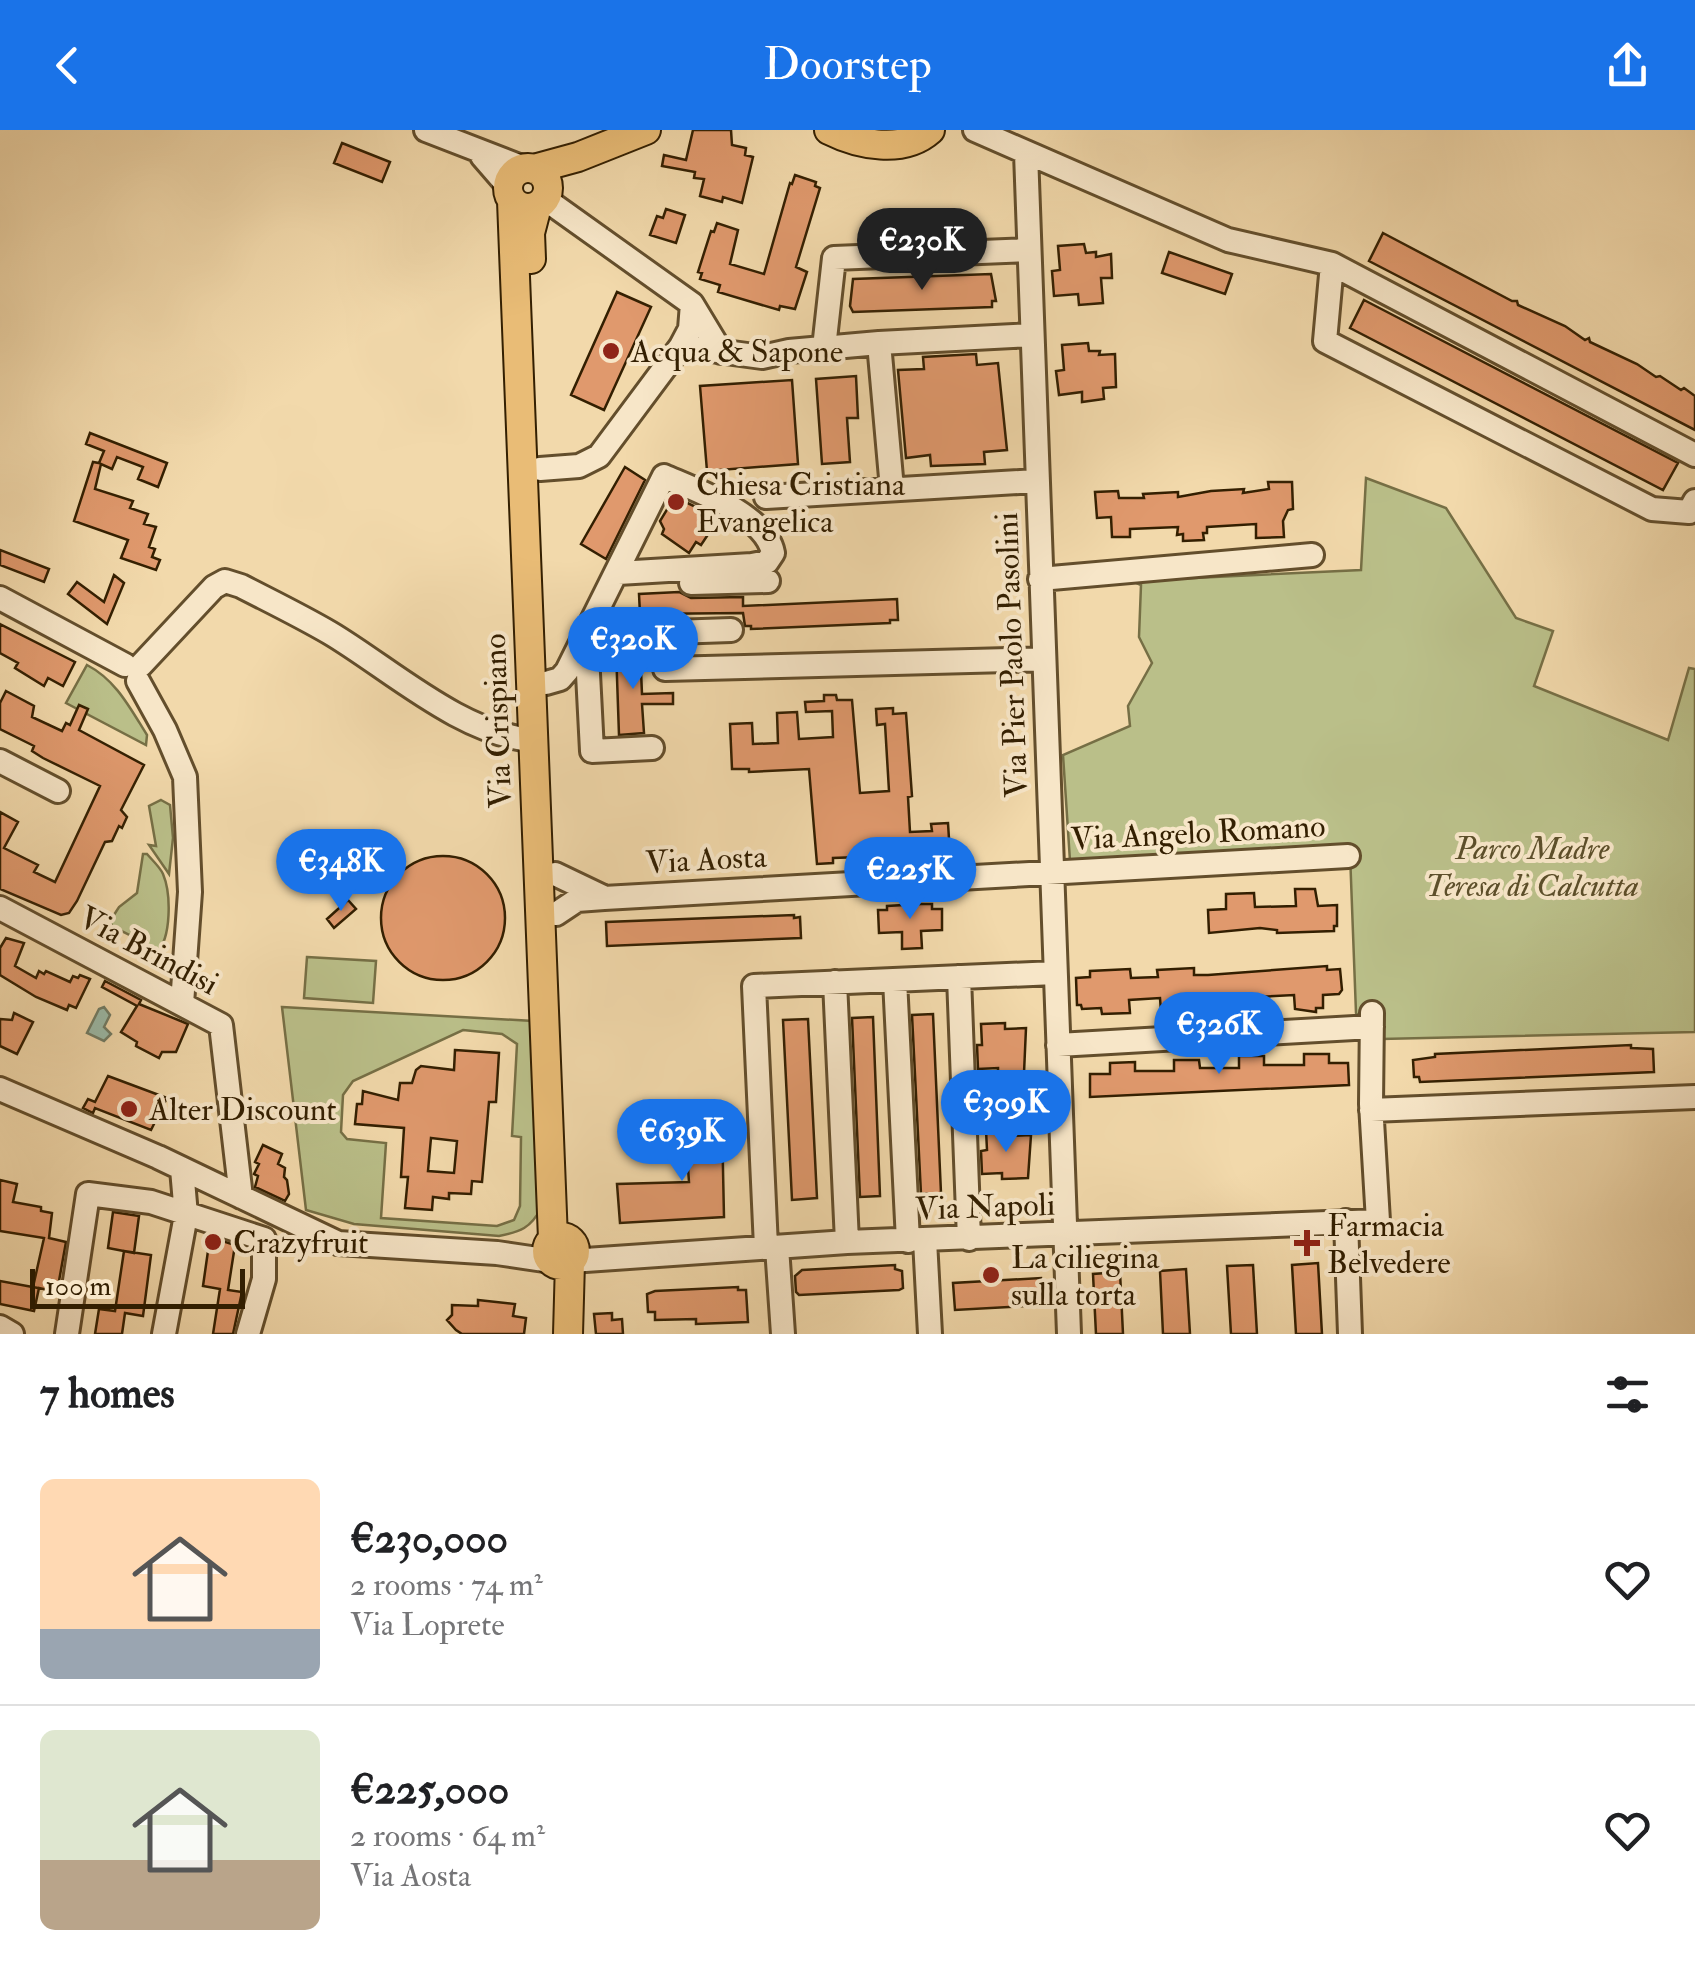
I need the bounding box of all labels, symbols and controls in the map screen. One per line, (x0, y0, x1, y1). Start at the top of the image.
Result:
text: Doorstep (763, 37, 932, 93)
icon: back (40, 38, 95, 93)
icon: share (1600, 38, 1655, 93)
pin: €230K (852, 208, 992, 293)
text: €230K (879, 220, 965, 260)
place label: Acqua & Sapone (630, 332, 843, 372)
marker: Acqua & Sapone (600, 340, 622, 362)
place label: Chiesa Cristiana Evangelica (696, 465, 906, 542)
marker: Chiesa Cristiana Evangelica (665, 491, 687, 513)
street label: Via Pier Paolo Pasolini (987, 512, 1037, 798)
pin: €320K (563, 607, 703, 692)
text: €320K (590, 619, 676, 659)
street label: Via Crispiano (475, 633, 521, 809)
street label: Via Angelo Romano (1070, 806, 1326, 860)
pin: €348K (271, 829, 411, 914)
park label: Parco Madre Teresa di Calcutta (1425, 829, 1639, 906)
street label: Via Aosta (645, 837, 768, 883)
pin: €225K (840, 837, 980, 922)
text: €348K (298, 841, 384, 881)
text: €225K (866, 849, 954, 889)
street label: Via Brindisi (72, 897, 225, 1004)
pin: €326K (1149, 992, 1289, 1077)
text: €326K (1176, 1004, 1262, 1044)
pin: €309K (936, 1070, 1076, 1155)
text: €309K (963, 1082, 1049, 1122)
place label: Alter Discount (148, 1090, 337, 1130)
marker: Alter Discount (118, 1098, 140, 1120)
pin: €639K (612, 1099, 752, 1184)
text: €639K (639, 1111, 725, 1151)
street label: Via Napoli (914, 1185, 1056, 1229)
place label: Farmacia Belvedere (1327, 1206, 1451, 1283)
place label: Crazyfruit (233, 1223, 368, 1263)
marker: Crazyfruit (202, 1231, 224, 1253)
marker: Farmacia Belvedere (1296, 1232, 1318, 1254)
place label: La ciliegina sulla torta (1011, 1238, 1160, 1315)
scale bar (30, 1264, 245, 1308)
marker: La ciliegina sulla torta (980, 1264, 1002, 1286)
text: 100 m (45, 1269, 111, 1304)
icon: filters (1600, 1367, 1655, 1422)
text: 7 homes (40, 1368, 175, 1420)
text: €230,000 (350, 1513, 508, 1565)
icon: home (120, 1519, 240, 1639)
icon: heart (1600, 1552, 1655, 1607)
text: 2 rooms · 74 m² (350, 1565, 543, 1605)
text: Via Loprete (350, 1605, 505, 1645)
text: €225,000 (350, 1764, 509, 1816)
icon: home (120, 1770, 240, 1890)
icon: heart (1600, 1803, 1655, 1858)
text: 2 rooms · 64 m² (350, 1816, 545, 1856)
text: Via Aosta (350, 1856, 471, 1896)

